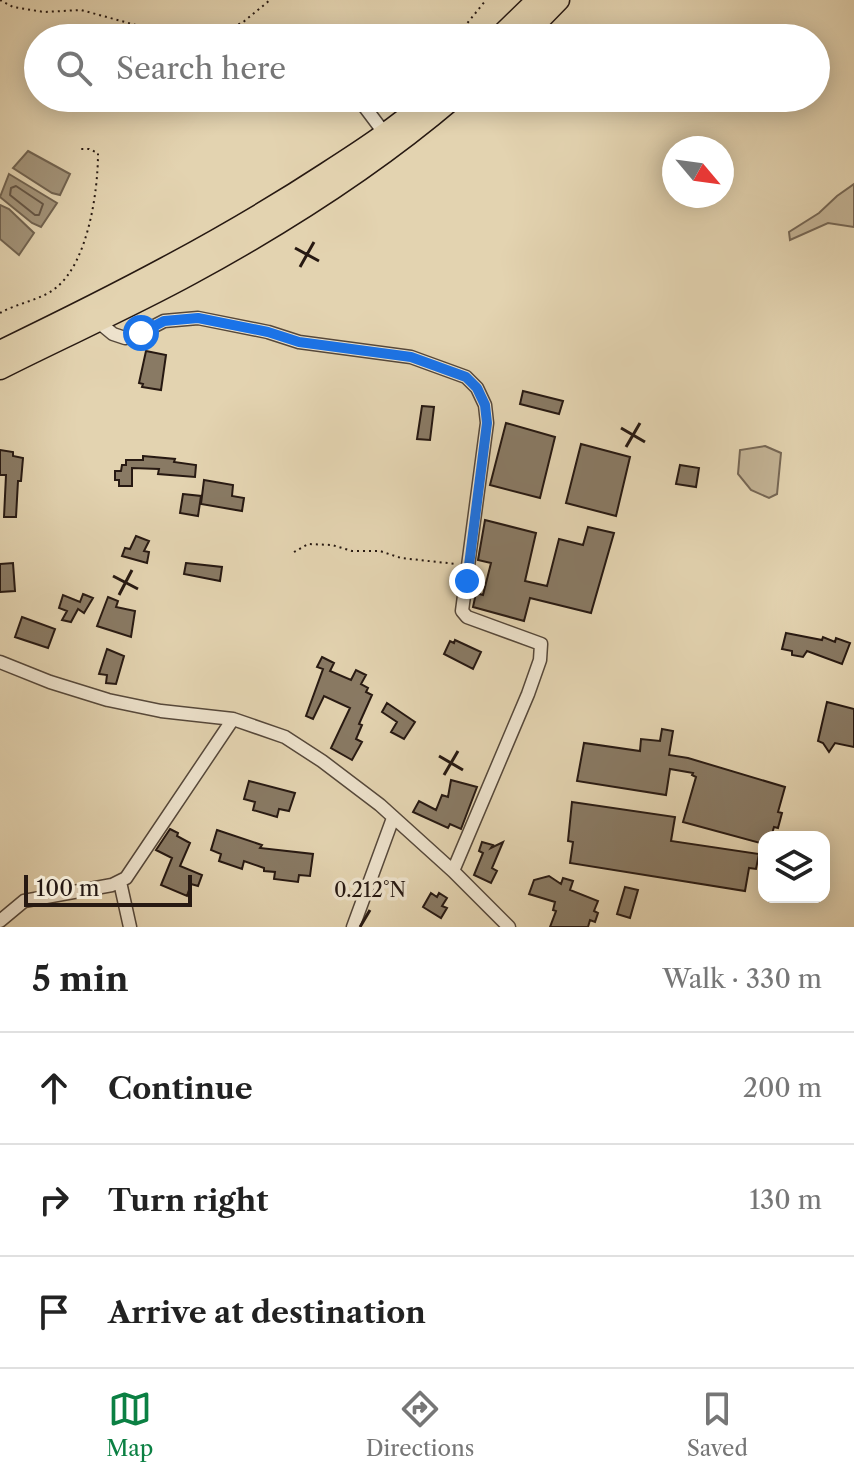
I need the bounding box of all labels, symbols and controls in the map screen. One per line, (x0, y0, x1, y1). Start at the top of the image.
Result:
search box (24, 24, 830, 112)
icon: search (52, 46, 96, 90)
text: Search here (116, 50, 286, 87)
north arrow (662, 136, 734, 208)
route start (123, 315, 159, 351)
route end (449, 563, 485, 599)
map controls (758, 831, 830, 903)
button: layers (758, 831, 830, 903)
scale bar (24, 871, 192, 907)
text: 100 m (36, 875, 99, 902)
text: 0.212°N (334, 878, 406, 902)
text: 5 min (32, 958, 129, 1000)
text: Walk · 330 m (663, 963, 822, 995)
icon: ahead (32, 1066, 76, 1110)
text: Continue (108, 1070, 253, 1107)
text: 200 m (743, 1072, 822, 1104)
icon: right (32, 1178, 76, 1222)
text: Turn right (108, 1182, 268, 1219)
text: 130 m (749, 1184, 822, 1216)
icon: arrive (32, 1290, 76, 1334)
text: Arrive at destination (108, 1294, 426, 1331)
tab: Map (106, 1387, 153, 1462)
tab: Directions (366, 1387, 474, 1462)
tab: Saved (687, 1387, 748, 1462)

